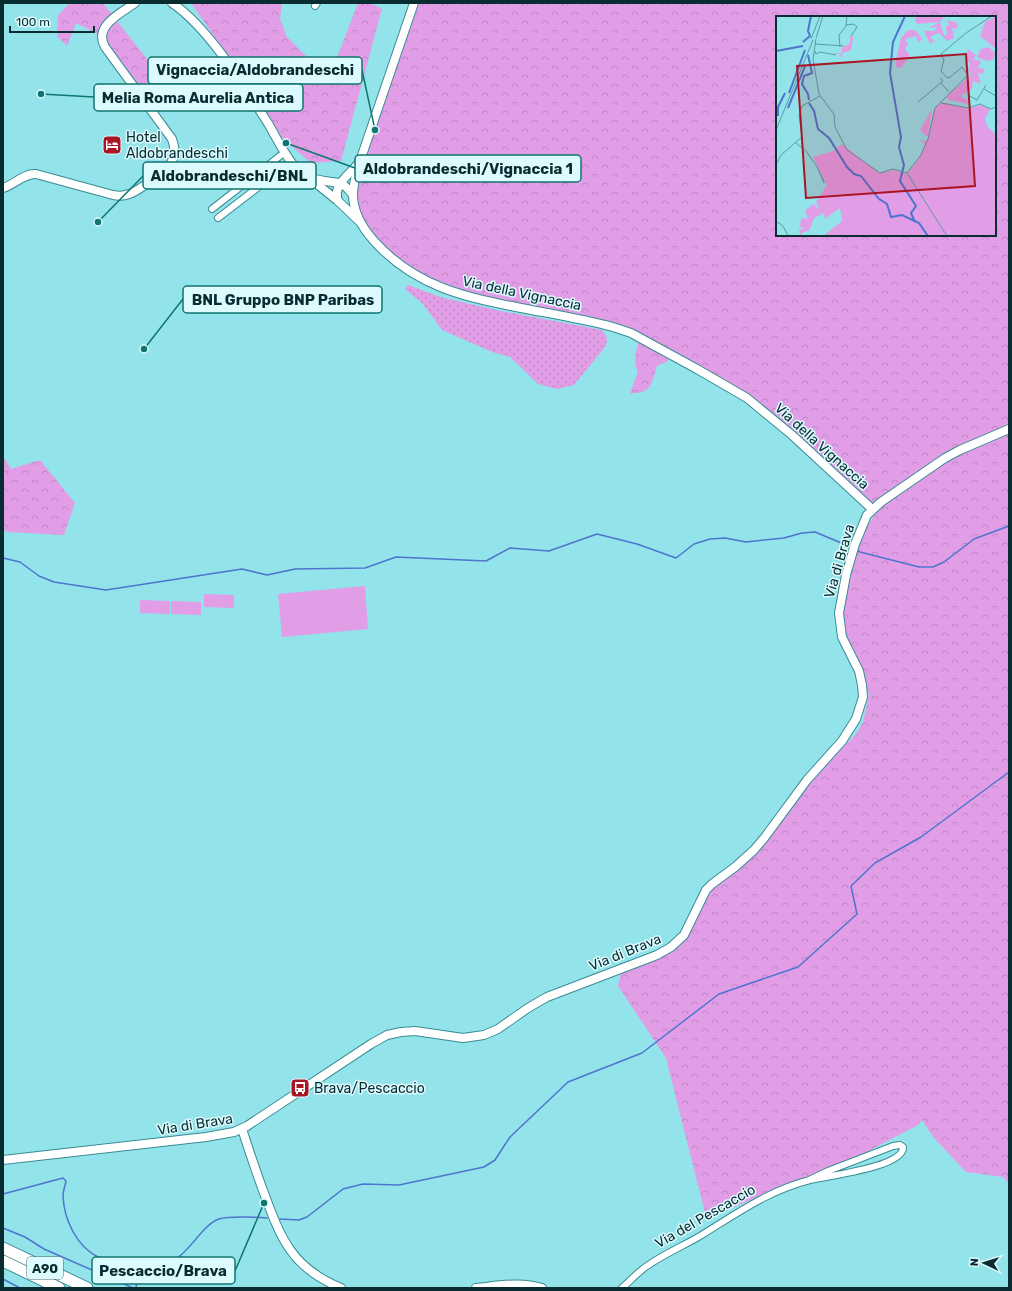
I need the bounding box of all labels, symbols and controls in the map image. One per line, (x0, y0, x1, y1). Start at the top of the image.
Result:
scale bar (10, 8, 94, 34)
text: 100 m (16, 15, 50, 29)
inset map (776, 16, 996, 236)
callout: Vignaccia/Aldobrandeschi (148, 57, 362, 84)
text: Vignaccia/Aldobrandeschi (156, 61, 354, 79)
callout: Melia Roma Aurelia Antica (94, 84, 303, 111)
text: Melia Roma Aurelia Antica (102, 89, 294, 107)
place label: Hotel Aldobrandeschi (126, 129, 228, 162)
hotel icon: Hotel Aldobrandeschi (101, 134, 123, 156)
callout: Aldobrandeschi/Vignaccia 1 (355, 155, 581, 182)
text: Aldobrandeschi/Vignaccia 1 (363, 160, 573, 178)
callout: Aldobrandeschi/BNL (143, 162, 316, 189)
text: Aldobrandeschi/BNL (151, 167, 307, 185)
street label: Via della Vignaccia (461, 273, 583, 314)
callout: BNL Gruppo BNP Paribas (183, 286, 382, 313)
text: BNL Gruppo BNP Paribas (192, 291, 374, 309)
street label: Via della Vignaccia (771, 400, 872, 493)
street label: Via di Brava (821, 522, 858, 600)
street label: Via di Brava (587, 930, 664, 975)
bus stop icon: Brava/Pescaccio (289, 1077, 311, 1099)
place label: Brava/Pescaccio (314, 1080, 425, 1097)
street label: Via di Brava (156, 1110, 234, 1139)
street label: Via del Pescaccio (652, 1181, 758, 1252)
north arrow (964, 1243, 1004, 1283)
road number: A90 (27, 1257, 63, 1279)
callout: Pescaccio/Brava (92, 1257, 235, 1284)
text: N (968, 1258, 981, 1267)
text: Pescaccio/Brava (99, 1262, 227, 1280)

